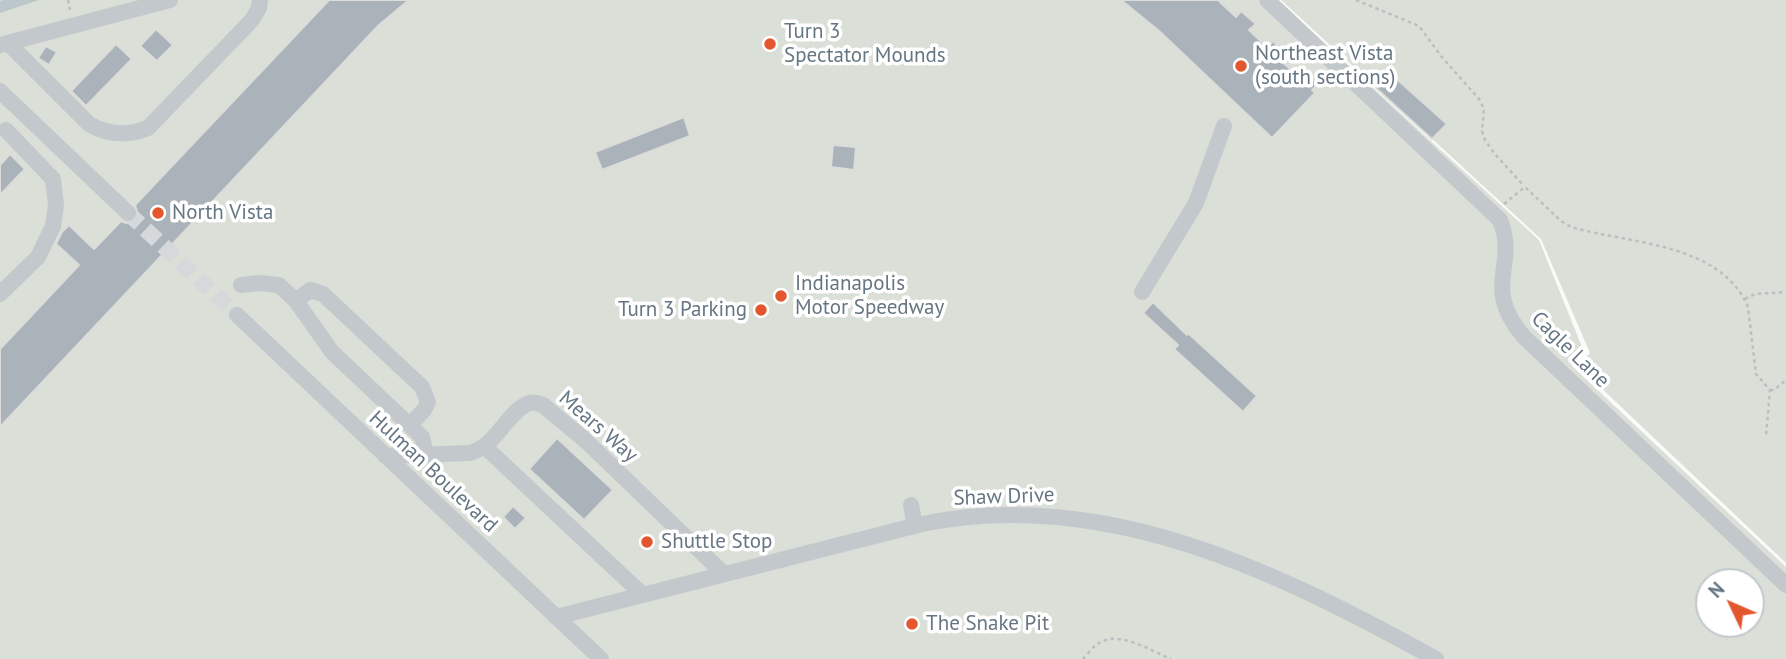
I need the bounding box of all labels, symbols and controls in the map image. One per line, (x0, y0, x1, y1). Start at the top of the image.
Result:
place label: Turn 3 Spectator Mounds (784, 19, 946, 69)
marker: Turn 3 Spectator Mounds (762, 36, 778, 52)
place label: Northeast Vista (south sections) (1255, 41, 1395, 91)
marker: Northeast Vista (south sections) (1233, 58, 1249, 74)
place label: North Vista (172, 200, 273, 226)
marker: North Vista (150, 205, 166, 221)
place label: Indianapolis Motor Speedway (795, 271, 944, 321)
marker: Indianapolis Motor Speedway (773, 288, 789, 304)
place label: Turn 3 Parking (618, 297, 747, 323)
marker: Turn 3 Parking (753, 302, 769, 318)
street label: Cagle Lane (1526, 307, 1614, 393)
street label: Mears Way (554, 386, 642, 468)
street label: Hulman Boulevard (364, 406, 502, 538)
street label: Shaw Drive (953, 483, 1055, 511)
place label: Shuttle Stop (661, 529, 772, 555)
marker: Shuttle Stop (639, 534, 655, 550)
north arrow (1695, 568, 1765, 638)
text: N (1703, 577, 1729, 603)
place label: The Snake Pit (926, 611, 1049, 637)
marker: The Snake Pit (904, 616, 920, 632)

